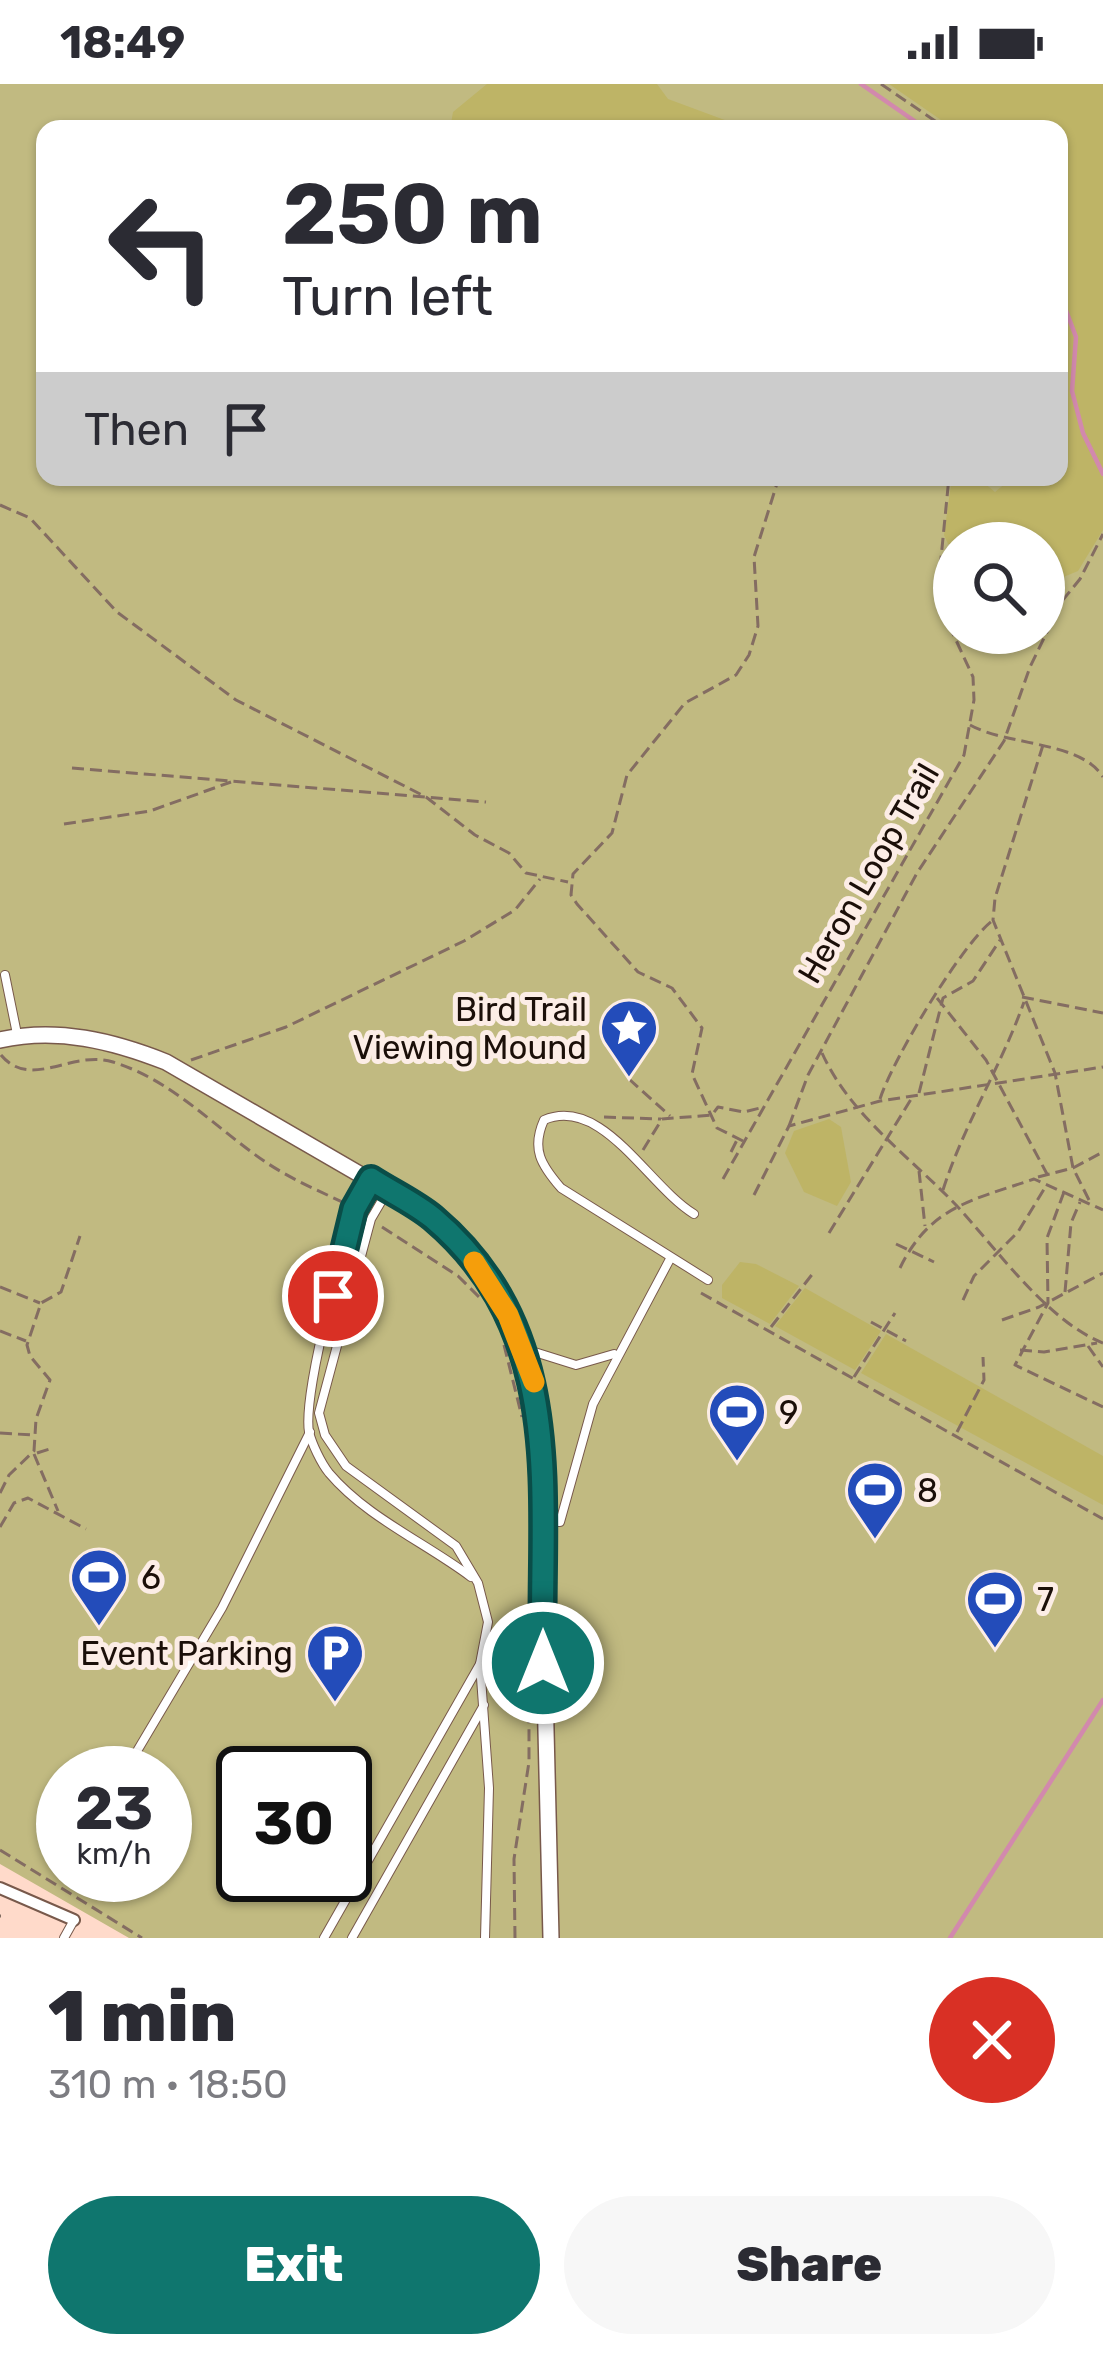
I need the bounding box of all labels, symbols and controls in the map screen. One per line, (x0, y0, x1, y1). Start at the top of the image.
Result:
text: 18:49 (60, 16, 185, 69)
text: 250 m (282, 164, 543, 264)
icon: left (84, 168, 240, 324)
text: Turn left (282, 265, 493, 329)
icon: arrive (213, 396, 279, 462)
text: Then (84, 403, 189, 456)
map controls (933, 522, 1065, 654)
button: search (933, 522, 1065, 654)
street label: Heron Loop Trail (790, 756, 947, 990)
place label: Bird Trail Viewing Mound (353, 990, 587, 1067)
place icon: Bird Trail Viewing Mound (598, 997, 660, 1079)
pin (282, 1245, 384, 1347)
icon: arrive (300, 1263, 366, 1329)
sports icon: 9 (706, 1381, 768, 1463)
place label: 9 (779, 1393, 799, 1432)
sports icon: 8 (844, 1459, 906, 1541)
place label: 8 (917, 1471, 938, 1510)
sports icon: 6 (68, 1546, 130, 1628)
place label: 6 (141, 1558, 161, 1597)
sports icon: 7 (964, 1568, 1026, 1650)
place label: 7 (1037, 1580, 1054, 1619)
position arrow (480, 1600, 606, 1726)
parking icon: Event Parking (304, 1622, 366, 1704)
place label: Event Parking (80, 1634, 293, 1673)
speed limit sign: 30 (216, 1746, 372, 1902)
text: 23 (75, 1773, 153, 1844)
text: km/h (77, 1836, 151, 1872)
text: 1 min (48, 1974, 236, 2059)
button: close (929, 1977, 1055, 2103)
text: 310 m · 18:50 (48, 2062, 288, 2108)
button: Exit (48, 2196, 540, 2334)
button: Share (564, 2196, 1055, 2334)

